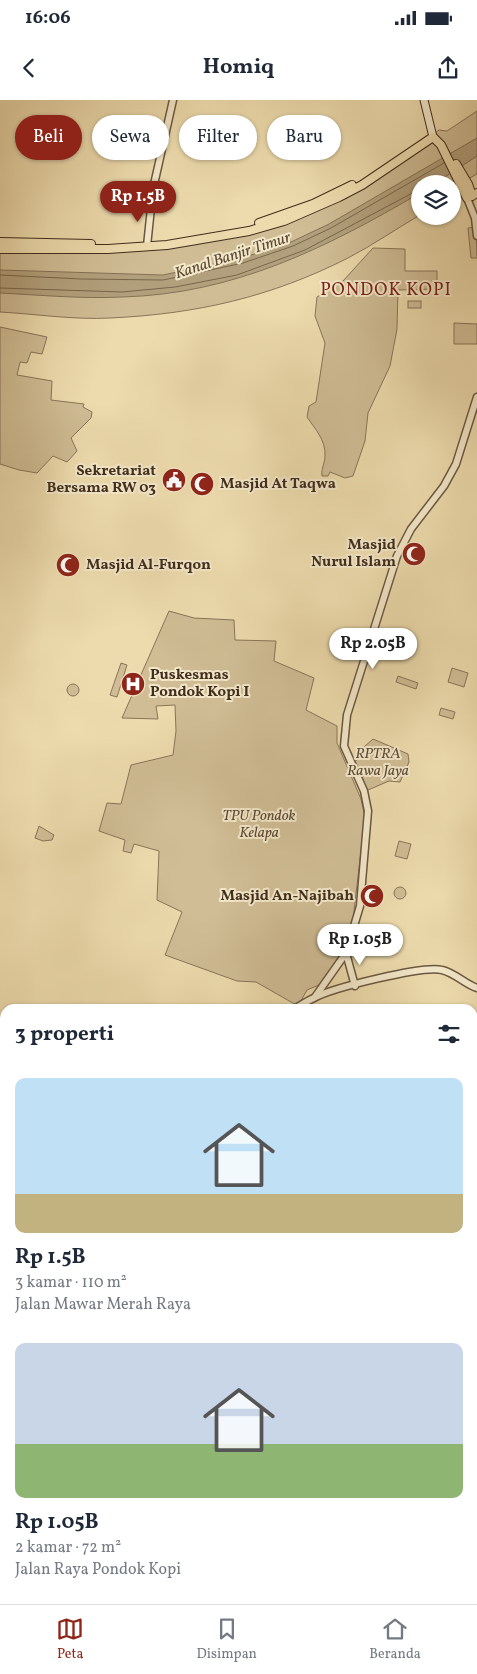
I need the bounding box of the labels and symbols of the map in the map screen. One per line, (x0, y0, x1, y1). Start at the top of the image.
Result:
pin: Rp 1.5B (92, 180, 184, 223)
water label: Kanal Banjir Timur (172, 227, 295, 285)
district label: PONDOK KOPI (320, 278, 452, 303)
place label: Sekretariat Bersama RW 03 (46, 461, 156, 499)
public building icon: Sekretariat Bersama RW 03 (161, 467, 187, 493)
mosque icon: Masjid At Taqwa (189, 471, 215, 497)
place label: Masjid At Taqwa (220, 474, 336, 495)
place label: Masjid Nurul Islam (311, 535, 396, 573)
mosque icon: Masjid Nurul Islam (401, 541, 427, 567)
mosque icon: Masjid Al-Furqon (55, 552, 81, 578)
place label: Masjid Al-Furqon (86, 555, 211, 576)
pin: Rp 2.05B (321, 628, 425, 670)
place label: Puskesmas Pondok Kopi I (150, 665, 250, 703)
hospital icon: Puskesmas Pondok Kopi I (120, 671, 146, 697)
park label: RPTRA Rawa Jaya (347, 744, 409, 782)
park label: TPU Pondok Kelapa (223, 806, 296, 844)
mosque icon: Masjid An-Najibah (359, 883, 385, 909)
place label: Masjid An-Najibah (220, 886, 354, 907)
pin: Rp 1.05B (308, 924, 412, 966)

